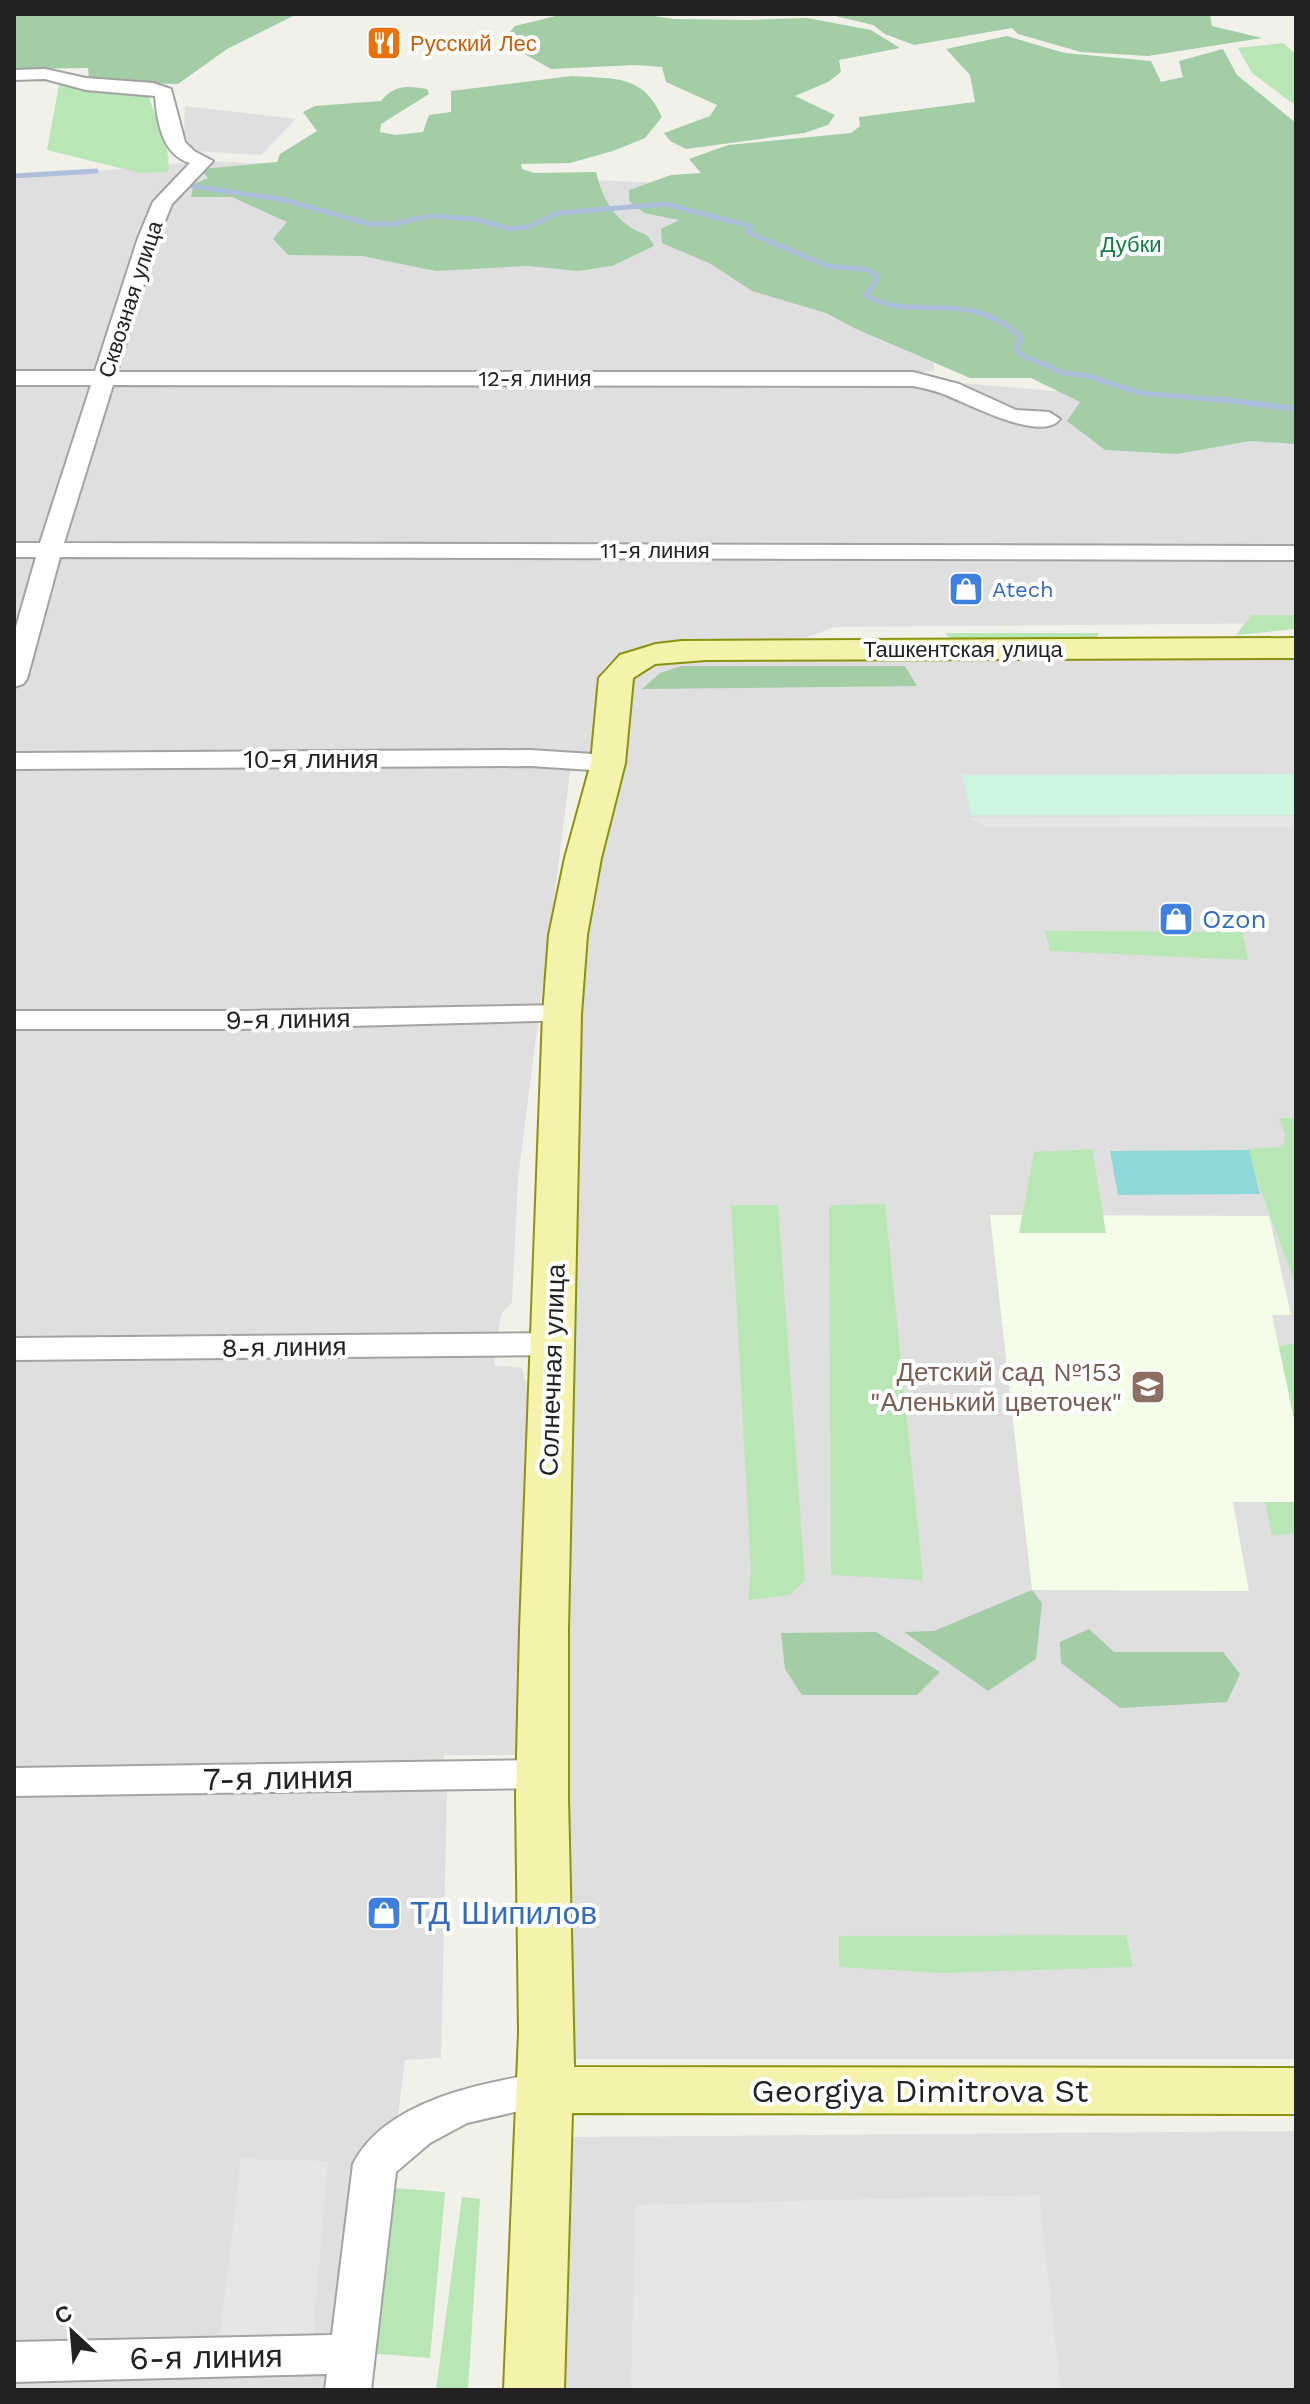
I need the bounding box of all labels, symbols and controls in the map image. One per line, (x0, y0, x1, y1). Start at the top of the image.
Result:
restaurant icon: Русский Лес (365, 24, 403, 62)
place label: Русский Лес (410, 31, 537, 56)
street label: Сквозная улица (93, 217, 168, 381)
park label: Дубки (1100, 232, 1162, 257)
street label: 12-я линия (478, 366, 592, 391)
street label: 11-я линия (600, 538, 710, 563)
shop icon: Atech (947, 570, 985, 608)
place label: Atech (992, 577, 1054, 602)
street label: Ташкентская улица (863, 637, 1064, 662)
street label: 10-я линия (243, 744, 379, 774)
shop icon: Ozon (1157, 900, 1195, 938)
place label: Ozon (1202, 904, 1267, 934)
street label: 9-я линия (225, 1003, 351, 1035)
street label: Солнечная улица (533, 1263, 571, 1477)
street label: 8-я линия (221, 1331, 347, 1363)
place label: Детский сад №153 "Аленький цветочек" (870, 1357, 1122, 1417)
school or university icon: Детский сад №153 "Аленький цветочек" (1129, 1368, 1167, 1406)
street label: 7-я линия (203, 1758, 353, 1798)
shop icon: ТД Шипилов (365, 1894, 403, 1932)
place label: ТД Шипилов (410, 1894, 597, 1932)
street label: Georgiya Dimitrova St (751, 2072, 1089, 2110)
north arrow (32, 2292, 112, 2372)
text: С (51, 2300, 76, 2329)
street label: 6-я линия (129, 2337, 283, 2377)

